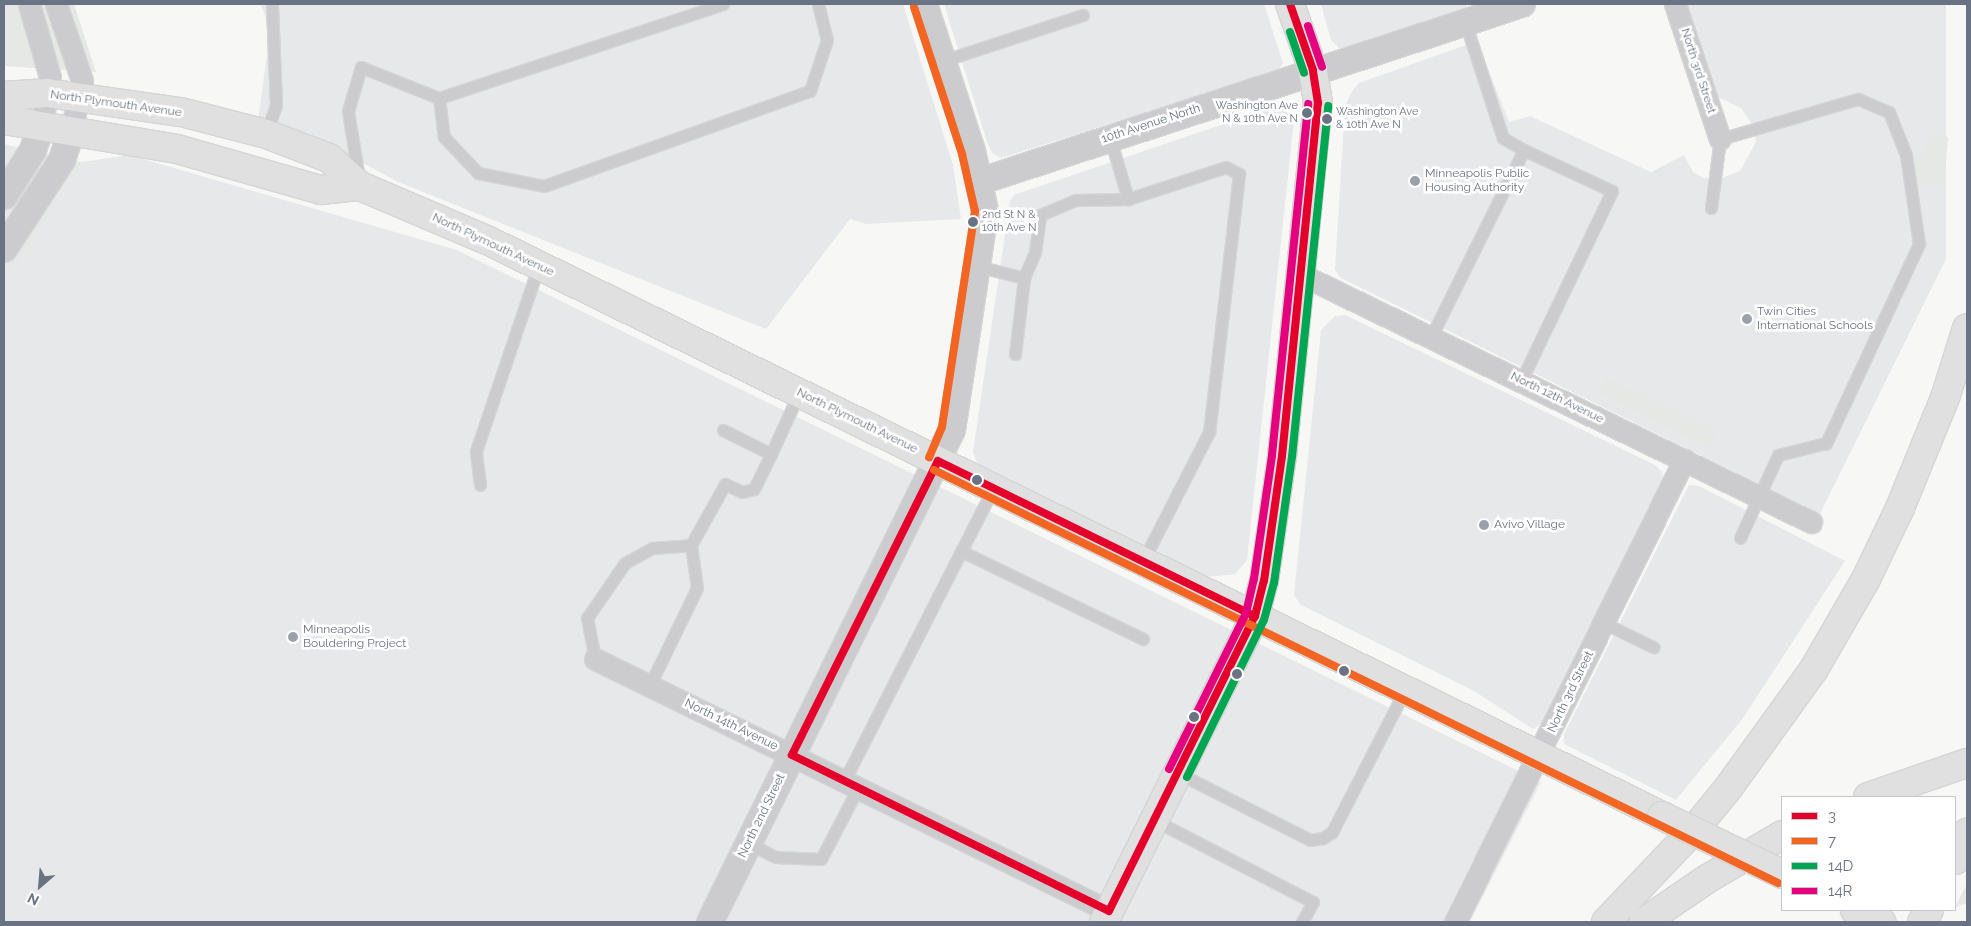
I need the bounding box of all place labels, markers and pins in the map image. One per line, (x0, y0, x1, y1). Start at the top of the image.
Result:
place label: Washington Ave N & 10th Ave N (1215, 100, 1298, 126)
place label: Washington Ave & 10th Ave N (1336, 106, 1419, 132)
marker: Washington Ave N & 10th Ave N (1302, 108, 1312, 118)
marker: Washington Ave & 10th Ave N (1322, 114, 1332, 124)
place label: Minneapolis Public Housing Authority (1425, 167, 1529, 195)
marker: Minneapolis Public Housing Authority (1409, 175, 1421, 187)
place label: 2nd St N & 10th Ave N (982, 209, 1037, 235)
marker: 2nd St N & 10th Ave N (968, 217, 978, 227)
place label: Twin Cities International Schools (1757, 305, 1873, 333)
marker: Twin Cities International Schools (1741, 313, 1753, 325)
unlabelled marker (972, 475, 982, 485)
place label: Avivo Village (1494, 518, 1565, 532)
marker: Avivo Village (1478, 519, 1490, 531)
place label: Minneapolis Bouldering Project (303, 623, 406, 651)
marker: Minneapolis Bouldering Project (287, 631, 299, 643)
unlabelled marker (1339, 666, 1349, 676)
unlabelled marker (1232, 669, 1242, 679)
unlabelled marker (1189, 712, 1199, 722)

